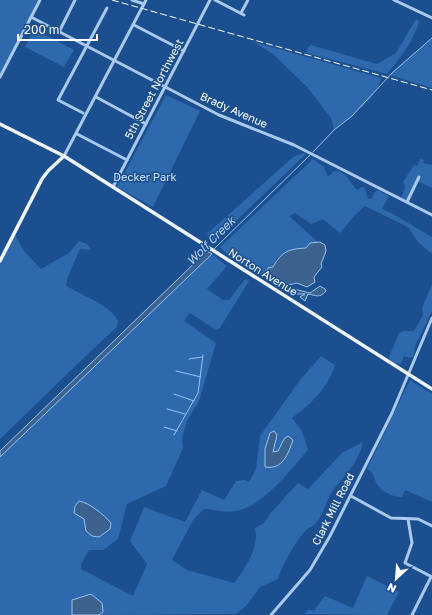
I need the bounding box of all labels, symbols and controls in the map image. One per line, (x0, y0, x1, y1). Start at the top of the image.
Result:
scale bar (18, 16, 97, 42)
text: 200 m (24, 22, 59, 37)
street label: 5th Street Northwest (122, 36, 185, 141)
street label: Brady Avenue (199, 89, 270, 130)
park label: Decker Park (113, 170, 177, 183)
water label: Wolf Creek (183, 212, 239, 268)
street label: Norton Avenue (226, 245, 300, 298)
street label: Clark Mill Road (309, 470, 356, 547)
north arrow (376, 559, 416, 599)
text: N (385, 581, 398, 596)

